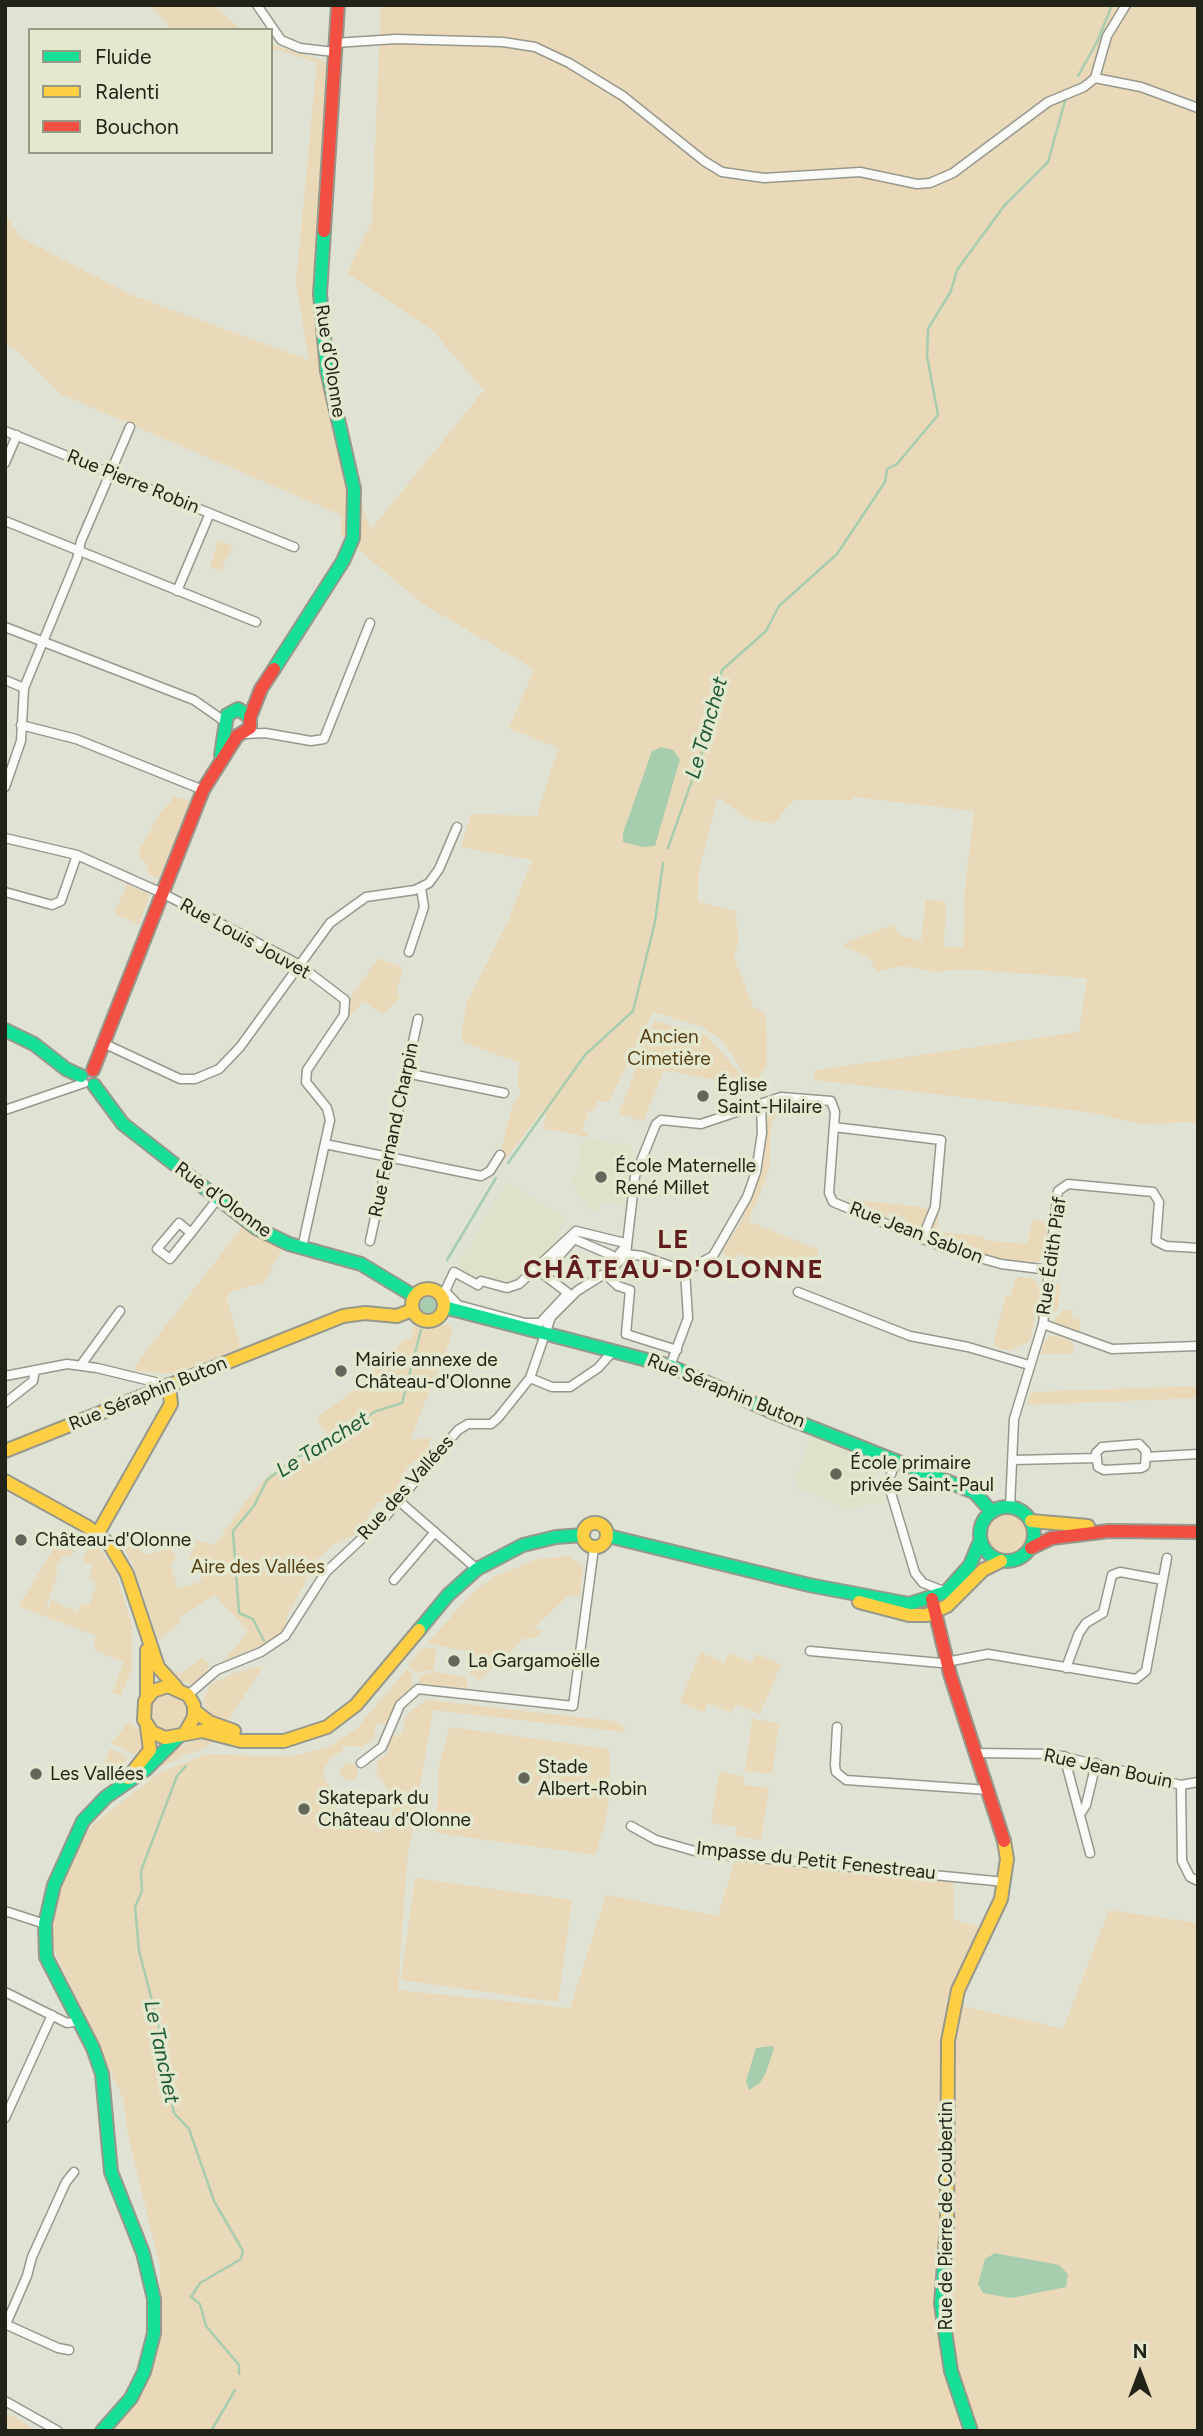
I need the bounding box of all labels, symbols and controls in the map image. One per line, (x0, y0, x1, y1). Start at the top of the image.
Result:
legend (28, 28, 273, 154)
text: Fluide (95, 44, 151, 69)
text: Ralenti (95, 79, 159, 104)
text: Bouchon (95, 114, 179, 139)
street label: Rue d'Olonne (310, 303, 350, 419)
street label: Rue Pierre Robin (64, 445, 202, 519)
water label: Le Tanchet (680, 674, 734, 782)
street label: Rue Louis Jouvet (176, 894, 314, 984)
park label: Ancien Cimetière (627, 1026, 711, 1070)
street label: Rue Fernand Charpin (364, 1041, 424, 1219)
place label: Église Saint-Hilaire (717, 1074, 822, 1118)
marker: Église Saint-Hilaire (695, 1088, 711, 1104)
place label: École Maternelle René Millet (615, 1155, 756, 1199)
street label: Rue d'Olonne (170, 1157, 276, 1243)
marker: École Maternelle René Millet (593, 1169, 609, 1185)
street label: Rue Édith Piaf (1032, 1196, 1072, 1316)
street label: Rue Jean Sablon (846, 1197, 986, 1269)
district label: LE CHÂTEAU-D'OLONNE (525, 1224, 823, 1286)
place label: Mairie annexe de Château-d'Olonne (355, 1349, 511, 1393)
street label: Rue Séraphin Buton (644, 1349, 808, 1433)
street label: Rue Séraphin Buton (66, 1352, 230, 1436)
marker: Mairie annexe de Château-d'Olonne (333, 1363, 349, 1379)
water label: Le Tanchet (272, 1407, 374, 1483)
street label: Rue des Vallées (353, 1431, 459, 1545)
place label: École primaire privée Saint-Paul (850, 1452, 994, 1496)
marker: École primaire privée Saint-Paul (828, 1466, 844, 1482)
place label: Château-d'Olonne (35, 1529, 191, 1551)
marker: Château-d'Olonne (13, 1532, 29, 1548)
park label: Aire des Vallées (191, 1556, 325, 1578)
place label: La Gargamoëlle (468, 1650, 600, 1672)
marker: La Gargamoëlle (446, 1653, 462, 1669)
street label: Rue Jean Bouin (1042, 1744, 1174, 1794)
place label: Stade Albert-Robin (538, 1756, 647, 1800)
place label: Les Vallées (50, 1763, 144, 1785)
marker: Les Vallées (28, 1766, 44, 1782)
marker: Stade Albert-Robin (516, 1770, 532, 1786)
place label: Skatepark du Château d'Olonne (318, 1787, 471, 1831)
marker: Skatepark du Château d'Olonne (296, 1801, 312, 1817)
street label: Impasse du Petit Fenestreau (695, 1837, 937, 1885)
water label: Le Tanchet (138, 1998, 184, 2106)
street label: Rue de Pierre de Coubertin (935, 2101, 957, 2331)
north arrow (1105, 2338, 1175, 2408)
text: N (1133, 2340, 1147, 2363)

